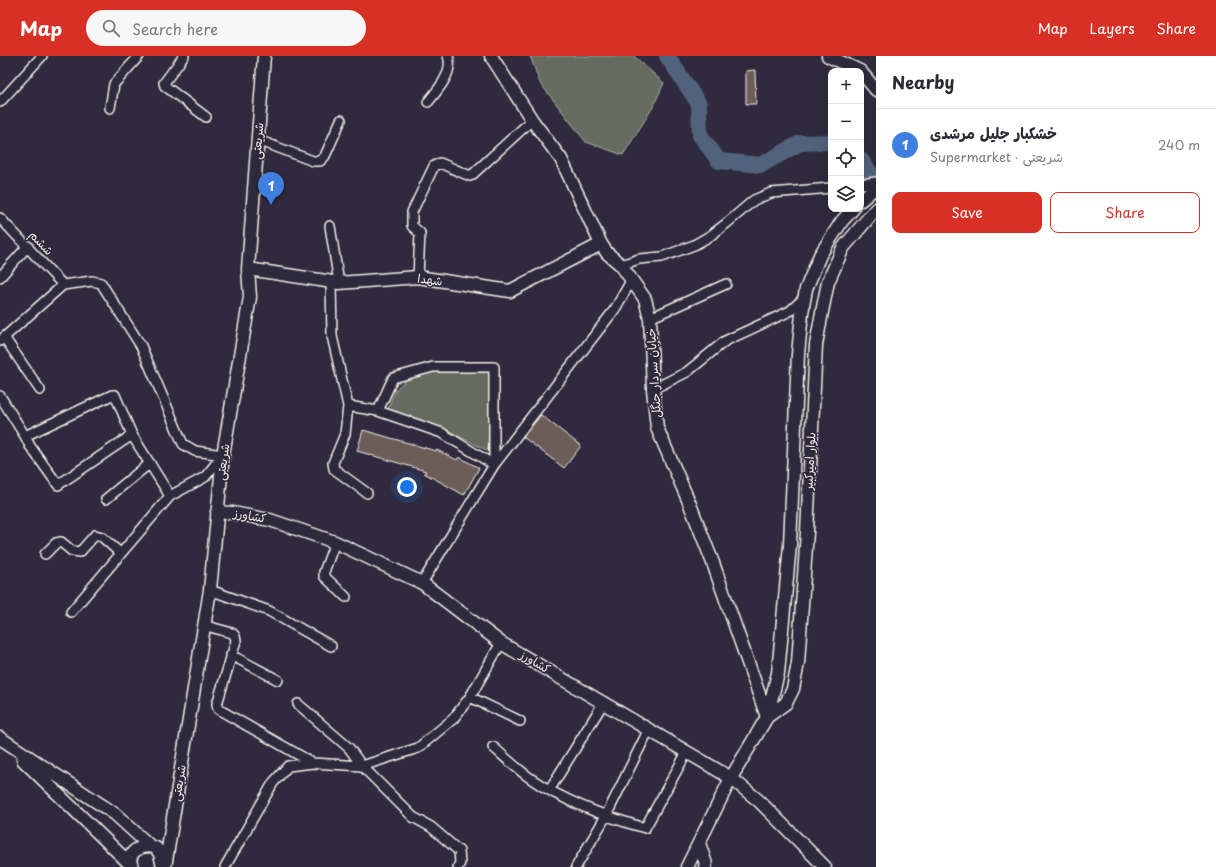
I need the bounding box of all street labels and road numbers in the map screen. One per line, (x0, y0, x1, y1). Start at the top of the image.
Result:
street label: شریعتی (247, 122, 267, 160)
street label: ششم (25, 226, 58, 260)
street label: شهدا (416, 269, 444, 289)
street label: خیابان سردار جنگل (641, 328, 665, 419)
street label: بلوار امیرکبیر (798, 432, 820, 491)
street label: شریعتی (211, 442, 233, 481)
street label: کشاورز (231, 503, 268, 527)
street label: کشاورز (516, 645, 554, 677)
street label: شریعتی (166, 763, 190, 802)

